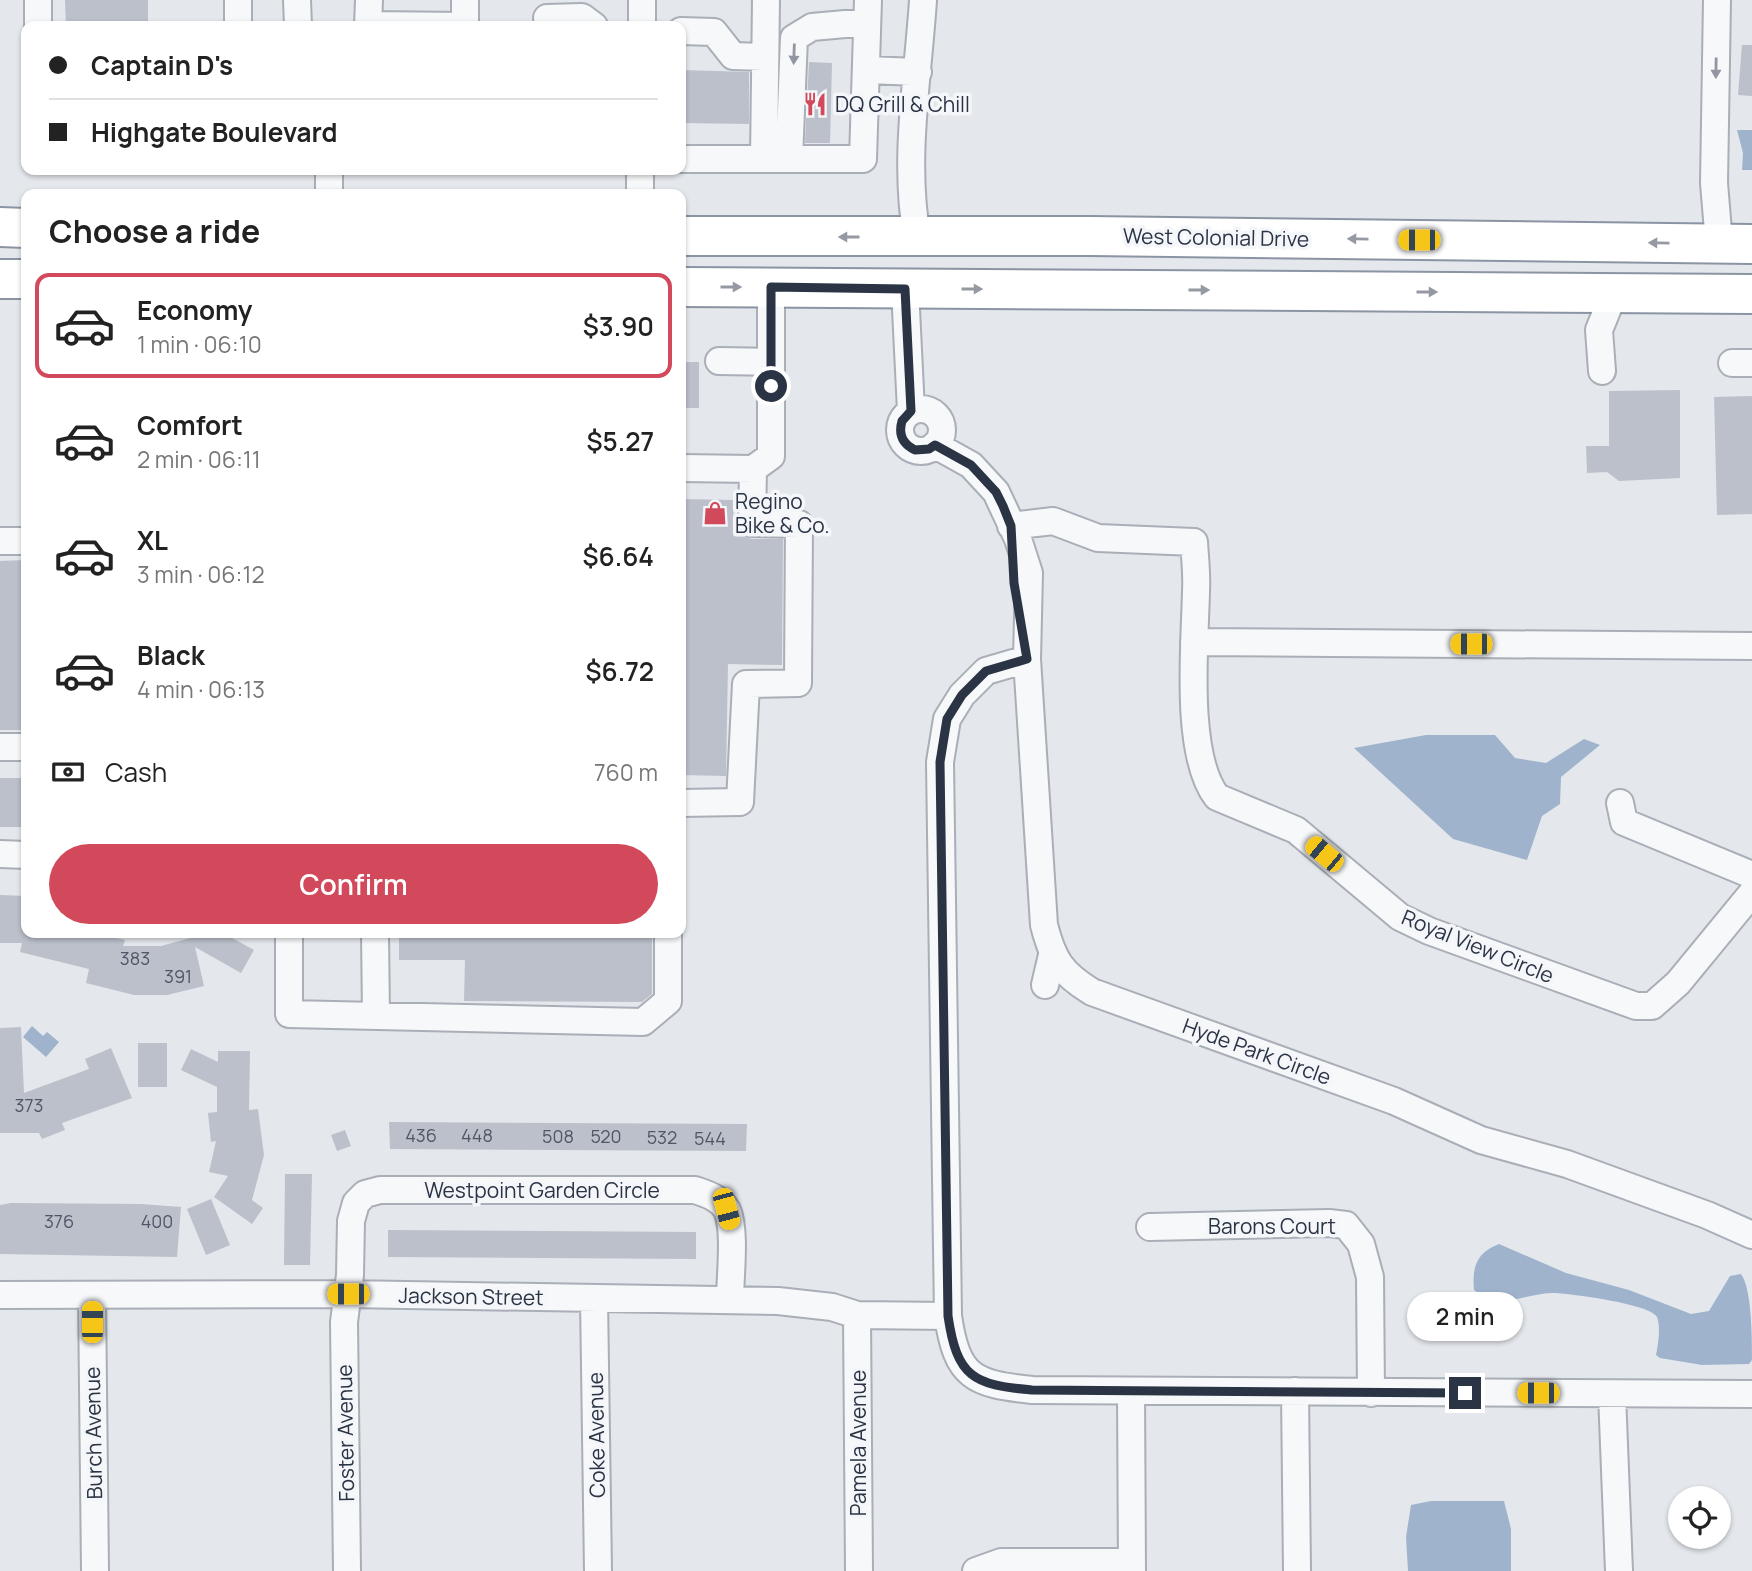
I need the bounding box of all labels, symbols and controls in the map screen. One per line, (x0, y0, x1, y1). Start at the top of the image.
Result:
one-way arrow (788, 44, 799, 66)
text: Captain D's (91, 47, 233, 83)
one-way arrow (1710, 57, 1722, 79)
restaurant icon: DQ Grill & Chill (801, 90, 829, 118)
place label: DQ Grill & Chill (835, 90, 970, 118)
text: Highgate Boulevard (91, 114, 338, 150)
text: Choose a ride (49, 209, 260, 253)
street label: West Colonial Drive (1123, 221, 1309, 253)
car (1399, 230, 1441, 251)
one-way arrow (838, 231, 860, 243)
one-way arrow (1347, 233, 1369, 245)
one-way arrow (1648, 237, 1670, 249)
one-way arrow (720, 281, 742, 293)
one-way arrow (961, 283, 983, 295)
one-way arrow (1189, 284, 1211, 296)
one-way arrow (1416, 286, 1438, 297)
text: Economy (137, 292, 252, 328)
icon: car (53, 294, 116, 357)
text: $3.90 (583, 308, 654, 344)
text: 1 min · 06:10 (137, 328, 262, 360)
route start (755, 370, 787, 402)
text: Comfort (137, 407, 243, 443)
icon: car (53, 409, 116, 472)
text: $5.27 (587, 423, 654, 459)
text: 2 min · 06:11 (137, 443, 261, 475)
place label: Regino Bike & Co. (735, 487, 830, 539)
shop icon: Regino Bike & Co. (701, 499, 729, 527)
text: XL (137, 522, 168, 558)
icon: car (53, 524, 116, 587)
text: $6.64 (583, 538, 654, 574)
text: 3 min · 06:12 (137, 558, 265, 590)
car (1451, 634, 1493, 655)
text: Black (137, 637, 205, 673)
icon: car (53, 639, 116, 702)
text: $6.72 (586, 653, 654, 689)
text: 4 min · 06:13 (137, 673, 265, 705)
icon: cash (49, 753, 87, 791)
text: Cash (105, 754, 167, 790)
text: 760 m (594, 756, 658, 788)
car (1302, 832, 1347, 876)
button: Confirm (49, 844, 658, 924)
street label: Royal View Circle (1398, 903, 1558, 989)
house number: 383 (120, 946, 150, 970)
house number: 391 (164, 964, 192, 988)
street label: Hyde Park Circle (1179, 1011, 1335, 1091)
house number: 373 (15, 1093, 43, 1117)
house number: 436 (405, 1123, 437, 1147)
house number: 448 (461, 1123, 493, 1147)
house number: 508 (542, 1124, 574, 1148)
house number: 520 (590, 1124, 622, 1148)
house number: 532 (647, 1125, 677, 1149)
house number: 544 (694, 1126, 726, 1150)
street label: Westpoint Garden Circle (424, 1176, 660, 1204)
car (711, 1186, 742, 1232)
house number: 376 (44, 1209, 74, 1233)
house number: 400 (141, 1209, 173, 1233)
street label: Barons Court (1208, 1212, 1336, 1240)
street label: Jackson Street (398, 1281, 544, 1311)
car (328, 1284, 370, 1305)
callout: 2 min (1407, 1292, 1523, 1340)
text: 2 min (1436, 1300, 1494, 1332)
car (82, 1301, 103, 1343)
street label: Foster Avenue (330, 1364, 360, 1502)
street label: Burch Avenue (78, 1366, 108, 1500)
street label: Pamela Avenue (844, 1370, 872, 1516)
street label: Coke Avenue (581, 1372, 611, 1498)
route end (1449, 1377, 1481, 1409)
car (1518, 1383, 1560, 1404)
map controls (1668, 1486, 1731, 1549)
button: locate (1668, 1486, 1731, 1549)

